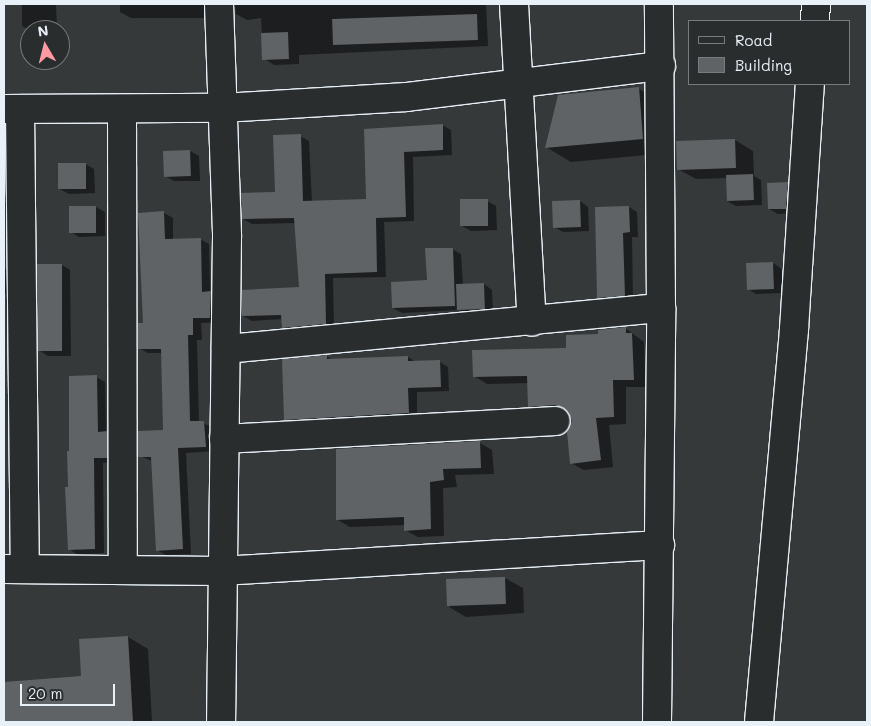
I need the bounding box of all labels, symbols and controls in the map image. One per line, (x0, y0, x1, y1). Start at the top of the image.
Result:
north arrow (20, 20, 70, 70)
text: N (36, 20, 50, 41)
legend (688, 20, 851, 85)
text: Road (735, 30, 772, 50)
text: Building (735, 55, 792, 75)
scale bar (22, 674, 118, 706)
text: 20 m (28, 683, 62, 703)

